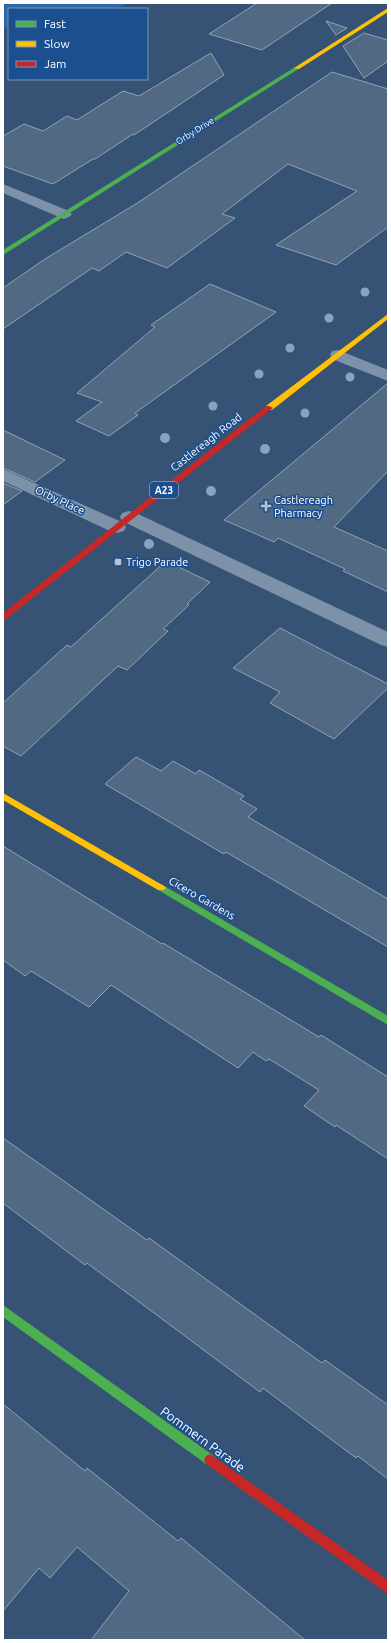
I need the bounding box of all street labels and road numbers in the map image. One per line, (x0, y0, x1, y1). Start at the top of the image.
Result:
street label: Orby Drive (174, 115, 216, 147)
street label: Castlereagh Road (168, 411, 244, 473)
road number: A23 (150, 482, 178, 498)
street label: Orby Place (33, 483, 87, 517)
street label: Cicero Gardens (167, 874, 237, 922)
street label: Pommern Parade (158, 1404, 248, 1474)

